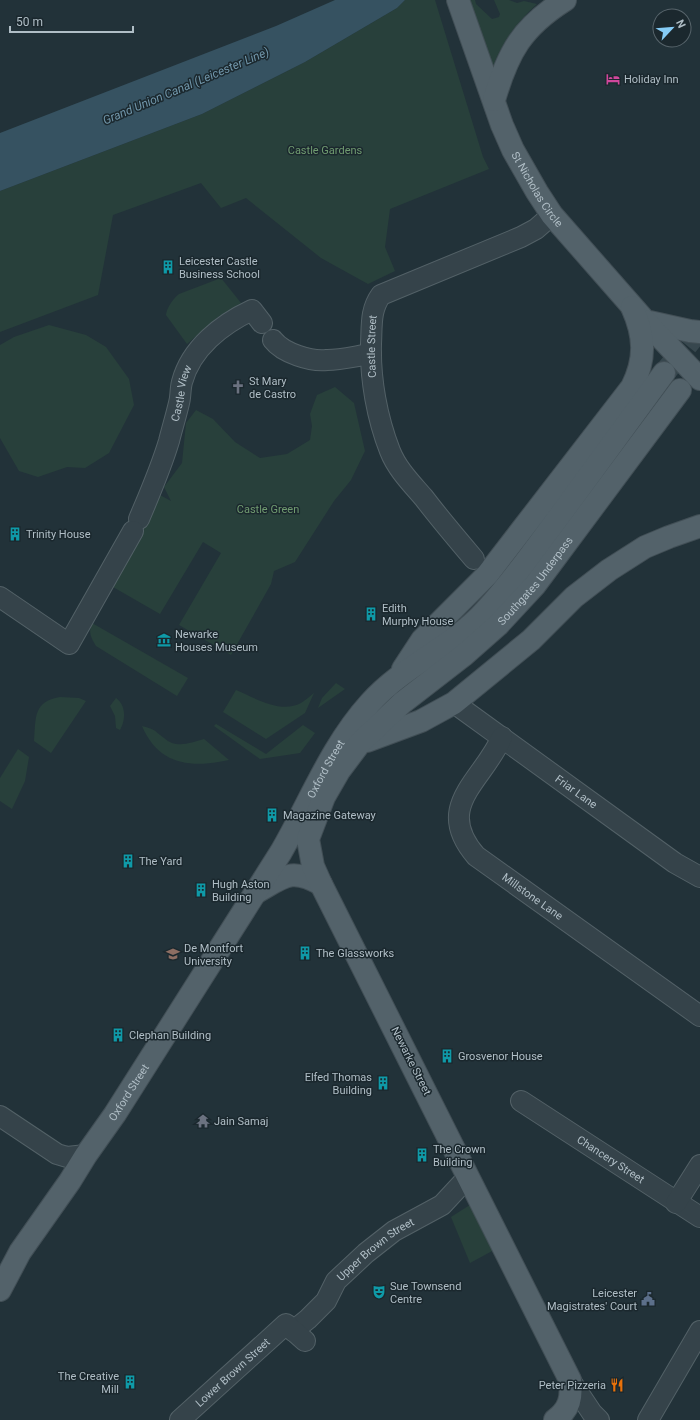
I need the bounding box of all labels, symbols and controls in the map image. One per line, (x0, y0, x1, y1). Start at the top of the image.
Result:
scale bar (10, 8, 133, 34)
north arrow (652, 8, 692, 48)
text: 50 m (16, 15, 43, 29)
text: N (673, 17, 688, 30)
water label: Grand Union Canal (Leicester Line) (101, 45, 271, 127)
hotel icon: Holiday Inn (605, 71, 621, 87)
place label: Holiday Inn (624, 73, 679, 86)
park label: Castle Gardens (288, 144, 363, 157)
street label: St Nicholas Circle (509, 149, 566, 230)
place label: Leicester Castle Business School (179, 255, 260, 281)
building icon: Leicester Castle Business School (160, 259, 176, 275)
street label: Castle Street (364, 314, 379, 378)
street label: Castle View (168, 362, 194, 423)
place label: St Mary de Castro (249, 375, 296, 401)
church icon: St Mary de Castro (230, 379, 246, 395)
park label: Castle Green (237, 503, 299, 516)
building icon: Trinity House (7, 526, 23, 542)
place label: Trinity House (26, 528, 91, 541)
street label: Southgates Underpass (495, 534, 576, 628)
place label: Edith Murphy House (382, 602, 453, 628)
building icon: Edith Murphy House (363, 606, 379, 622)
place label: Newarke Houses Museum (175, 628, 258, 654)
museum icon: Newarke Houses Museum (156, 632, 172, 648)
street label: Oxford Street (304, 737, 347, 800)
street label: Friar Lane (553, 772, 600, 811)
building icon: Magazine Gateway (264, 807, 280, 823)
place label: Magazine Gateway (283, 809, 377, 822)
building icon: The Yard (120, 853, 136, 869)
place label: The Yard (139, 855, 182, 868)
street label: Millstone Lane (500, 870, 566, 923)
place label: Hugh Aston Building (212, 878, 270, 904)
building icon: Hugh Aston Building (193, 882, 209, 898)
place label: De Montfort University (184, 942, 243, 968)
building icon: The Glassworks (297, 945, 313, 961)
school or university icon: De Montfort University (165, 946, 181, 962)
place label: The Glassworks (316, 947, 395, 960)
street label: Newarke Street (388, 1025, 434, 1098)
building icon: Clephan Building (110, 1027, 126, 1043)
place label: Clephan Building (129, 1029, 211, 1042)
building icon: Grosvenor House (439, 1048, 455, 1064)
place label: Grosvenor House (458, 1050, 543, 1063)
street label: Oxford Street (106, 1061, 152, 1123)
place label: Elfed Thomas Building (305, 1071, 372, 1097)
building icon: Elfed Thomas Building (375, 1075, 391, 1091)
temple icon: Jain Samaj (195, 1113, 211, 1129)
place label: Jain Samaj (214, 1115, 268, 1128)
street label: Chancery Street (575, 1133, 647, 1186)
place label: The Crown Building (433, 1143, 486, 1169)
building icon: The Crown Building (414, 1147, 430, 1163)
street label: Upper Brown Street (334, 1215, 417, 1283)
place label: Sue Townsend Centre (390, 1280, 461, 1306)
theatre icon: Sue Townsend Centre (371, 1284, 387, 1300)
place label: Leicester Magistrates' Court (547, 1287, 637, 1313)
public building icon: Leicester Magistrates' Court (640, 1291, 656, 1307)
street label: Lower Brown Street (193, 1335, 273, 1409)
place label: The Creative Mill (58, 1370, 119, 1396)
building icon: The Creative Mill (122, 1374, 138, 1390)
restaurant icon: Peter Pizzeria (609, 1377, 625, 1393)
place label: Peter Pizzeria (539, 1379, 606, 1392)

